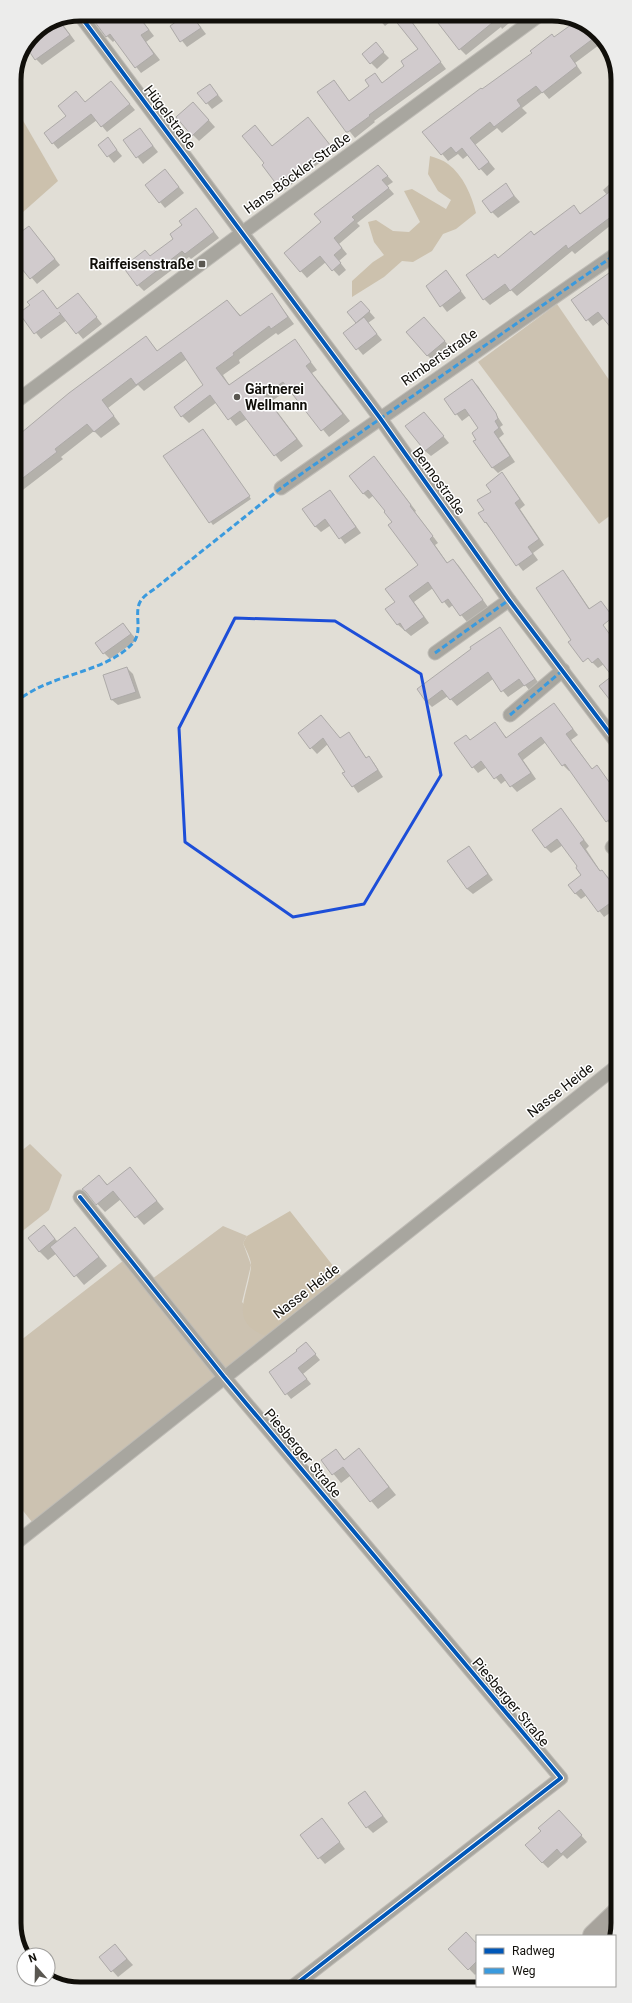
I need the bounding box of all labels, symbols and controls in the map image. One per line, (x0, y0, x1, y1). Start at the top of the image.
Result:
street label: Hügelstraße (141, 82, 199, 152)
street label: Hans-Böckler-Straße (241, 129, 353, 217)
place label: Raiffeisenstraße (89, 256, 194, 272)
marker: Raiffeisenstraße (197, 259, 207, 269)
street label: Rimbertstraße (398, 325, 480, 389)
place label: Gärtnerei Wellmann (245, 381, 307, 413)
marker: Gärtnerei Wellmann (232, 392, 242, 402)
street label: Bennostraße (409, 444, 469, 518)
street label: Nasse Heide (524, 1059, 596, 1121)
street label: Nasse Heide (270, 1260, 342, 1322)
street label: Piesberger Straße (261, 1405, 345, 1501)
street label: Piesberger Straße (469, 1654, 553, 1750)
legend (476, 1935, 616, 1987)
text: Radweg (512, 1944, 555, 1958)
north arrow (16, 1947, 56, 1987)
text: N (27, 1951, 39, 1966)
text: Weg (512, 1964, 536, 1978)

